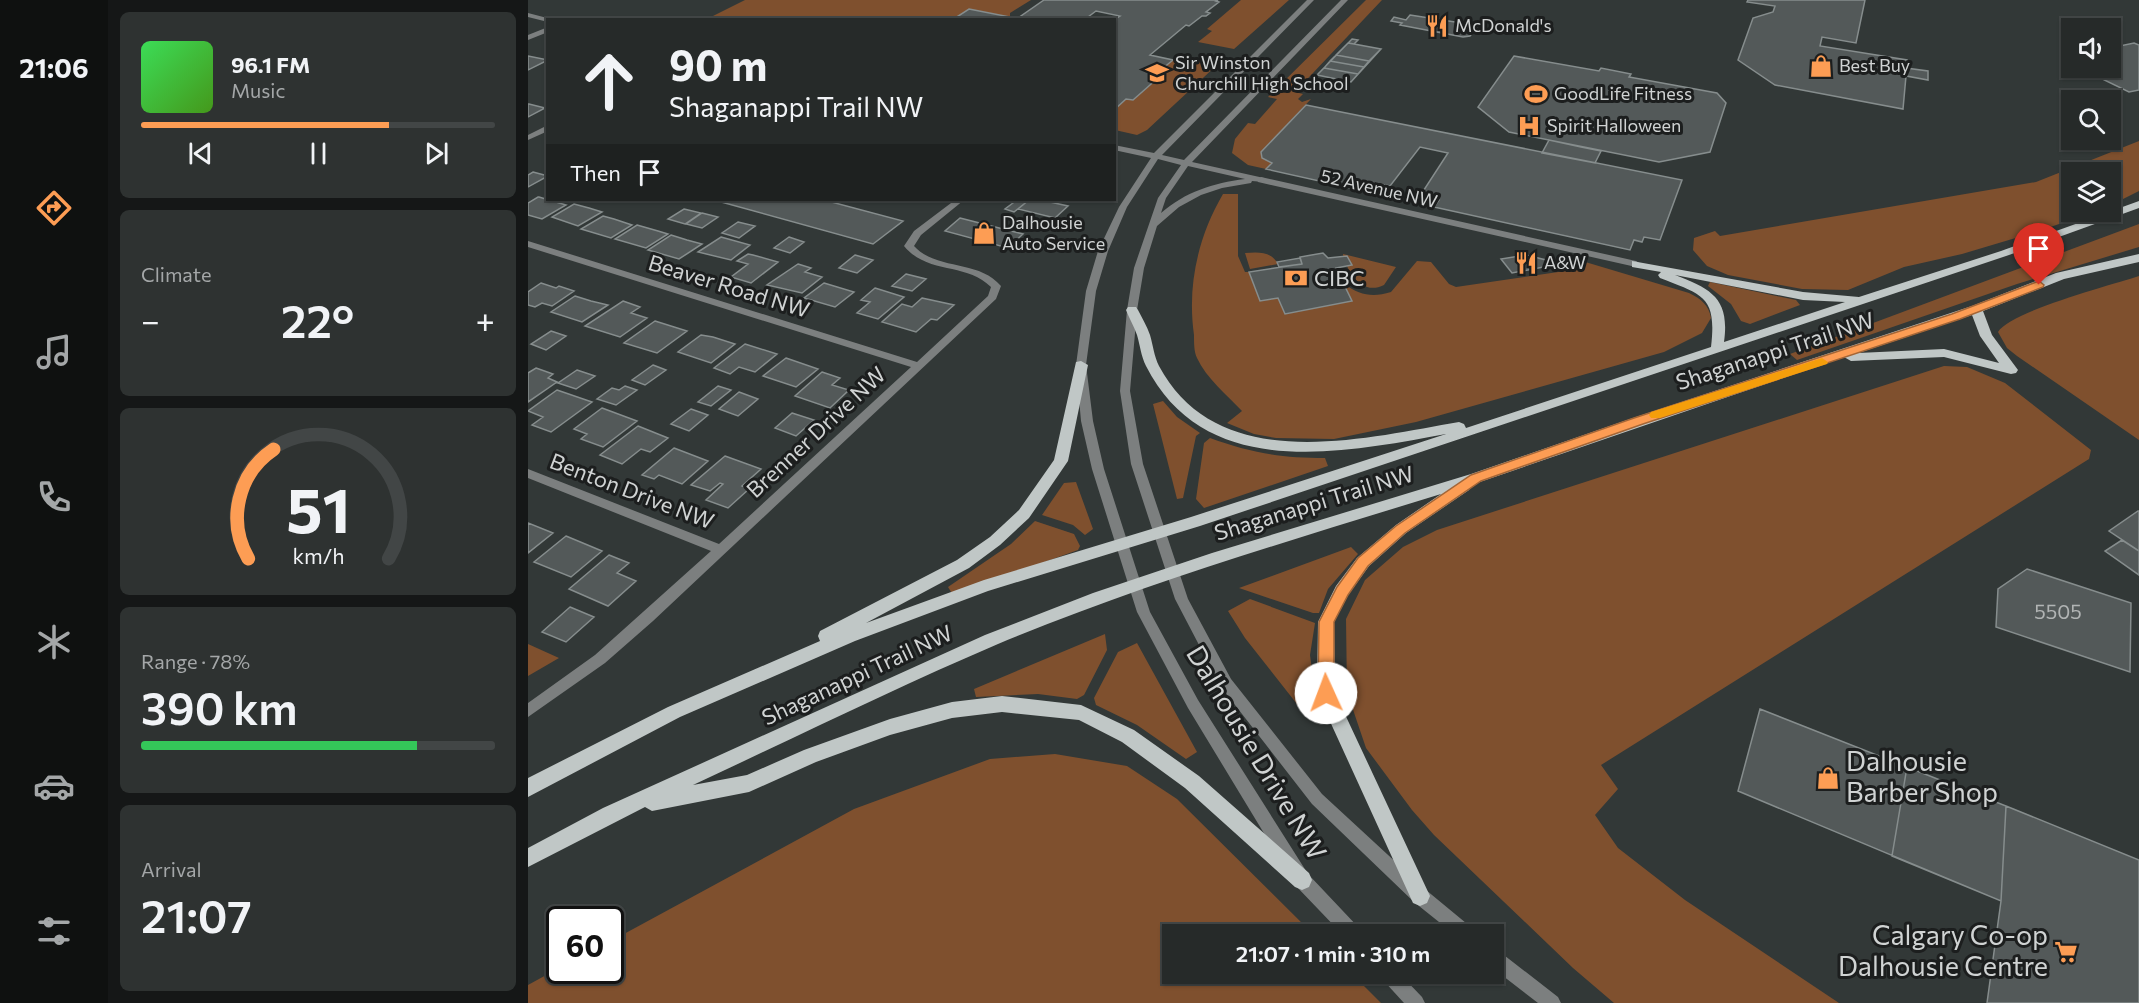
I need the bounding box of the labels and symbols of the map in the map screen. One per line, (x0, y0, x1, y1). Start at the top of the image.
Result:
restaurant icon: McDonald's (1424, 13, 1450, 39)
place label: McDonald's (1455, 14, 1552, 36)
place label: Sir Winston Churchill High School (1175, 51, 1349, 94)
shop icon: Best Buy (1808, 53, 1834, 79)
place label: Best Buy (1839, 54, 1910, 76)
school or university icon: Sir Winston Churchill High School (1144, 60, 1170, 86)
sports icon: GoodLife Fitness (1523, 81, 1549, 107)
place label: GoodLife Fitness (1554, 82, 1692, 104)
hospital icon: Spirit Halloween (1516, 113, 1542, 139)
place label: Spirit Halloween (1547, 114, 1681, 136)
street label: 52 Avenue NW (1319, 164, 1440, 212)
place label: Dalhousie Auto Service (1002, 211, 1105, 254)
shop icon: Dalhousie Auto Service (971, 220, 997, 246)
pin (2013, 223, 2064, 285)
street label: Beaver Road NW (645, 248, 813, 323)
restaurant icon: A&W (1513, 250, 1539, 276)
place label: A&W (1544, 251, 1586, 273)
place label: CIBC (1314, 264, 1365, 291)
bank icon: CIBC (1283, 265, 1309, 291)
street label: Shaganappi Trail NW (1672, 306, 1878, 395)
street label: Brenner Drive NW (740, 360, 891, 503)
street label: Benton Drive NW (546, 447, 718, 534)
street label: Shaganappi Trail NW (1211, 459, 1417, 546)
house number: 5505 (2034, 599, 2082, 623)
street label: Shaganappi Trail NW (757, 619, 956, 731)
street label: Dalhousie Drive NW (1180, 639, 1334, 866)
position arrow (1294, 661, 1358, 725)
place label: Dalhousie Barber Shop (1846, 744, 1998, 808)
shop icon: Dalhousie Barber Shop (1815, 765, 1841, 791)
speed limit sign: 60 (546, 906, 624, 984)
place label: Calgary Co-op Dalhousie Centre (1838, 918, 2048, 982)
supermarket icon: Calgary Co-op Dalhousie Centre (2053, 939, 2079, 965)

